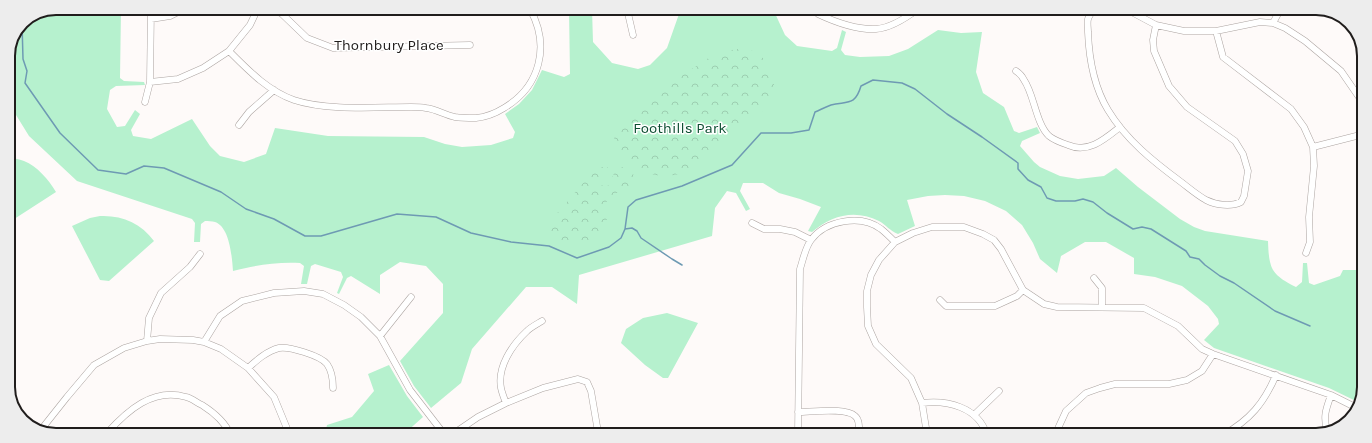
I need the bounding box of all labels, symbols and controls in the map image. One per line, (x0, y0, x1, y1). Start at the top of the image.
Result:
street label: Thornbury Place (334, 36, 444, 54)
park label: Foothills Park (633, 119, 727, 137)

